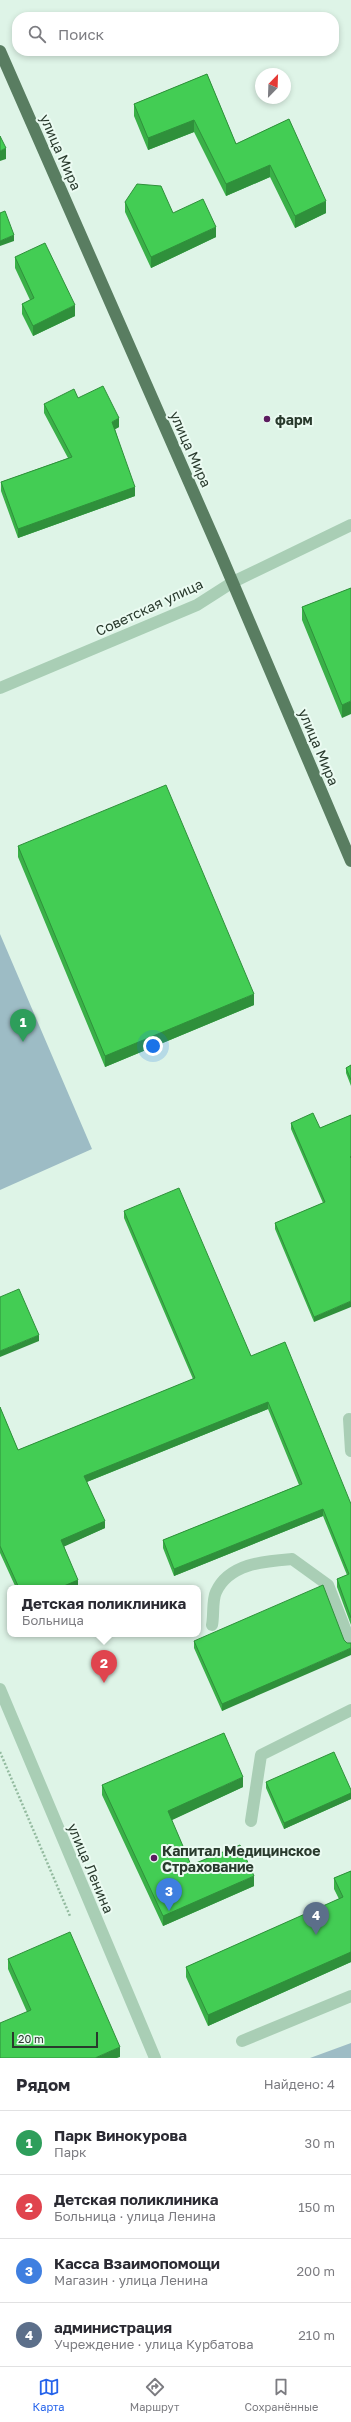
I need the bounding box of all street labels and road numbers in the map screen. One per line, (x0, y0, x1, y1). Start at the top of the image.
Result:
street label: улица Мира (37, 111, 85, 193)
street label: улица Мира (167, 408, 215, 490)
street label: Советская улица (93, 575, 205, 639)
street label: улица Мира (295, 706, 343, 788)
street label: улица Ленина (64, 1820, 118, 1916)

